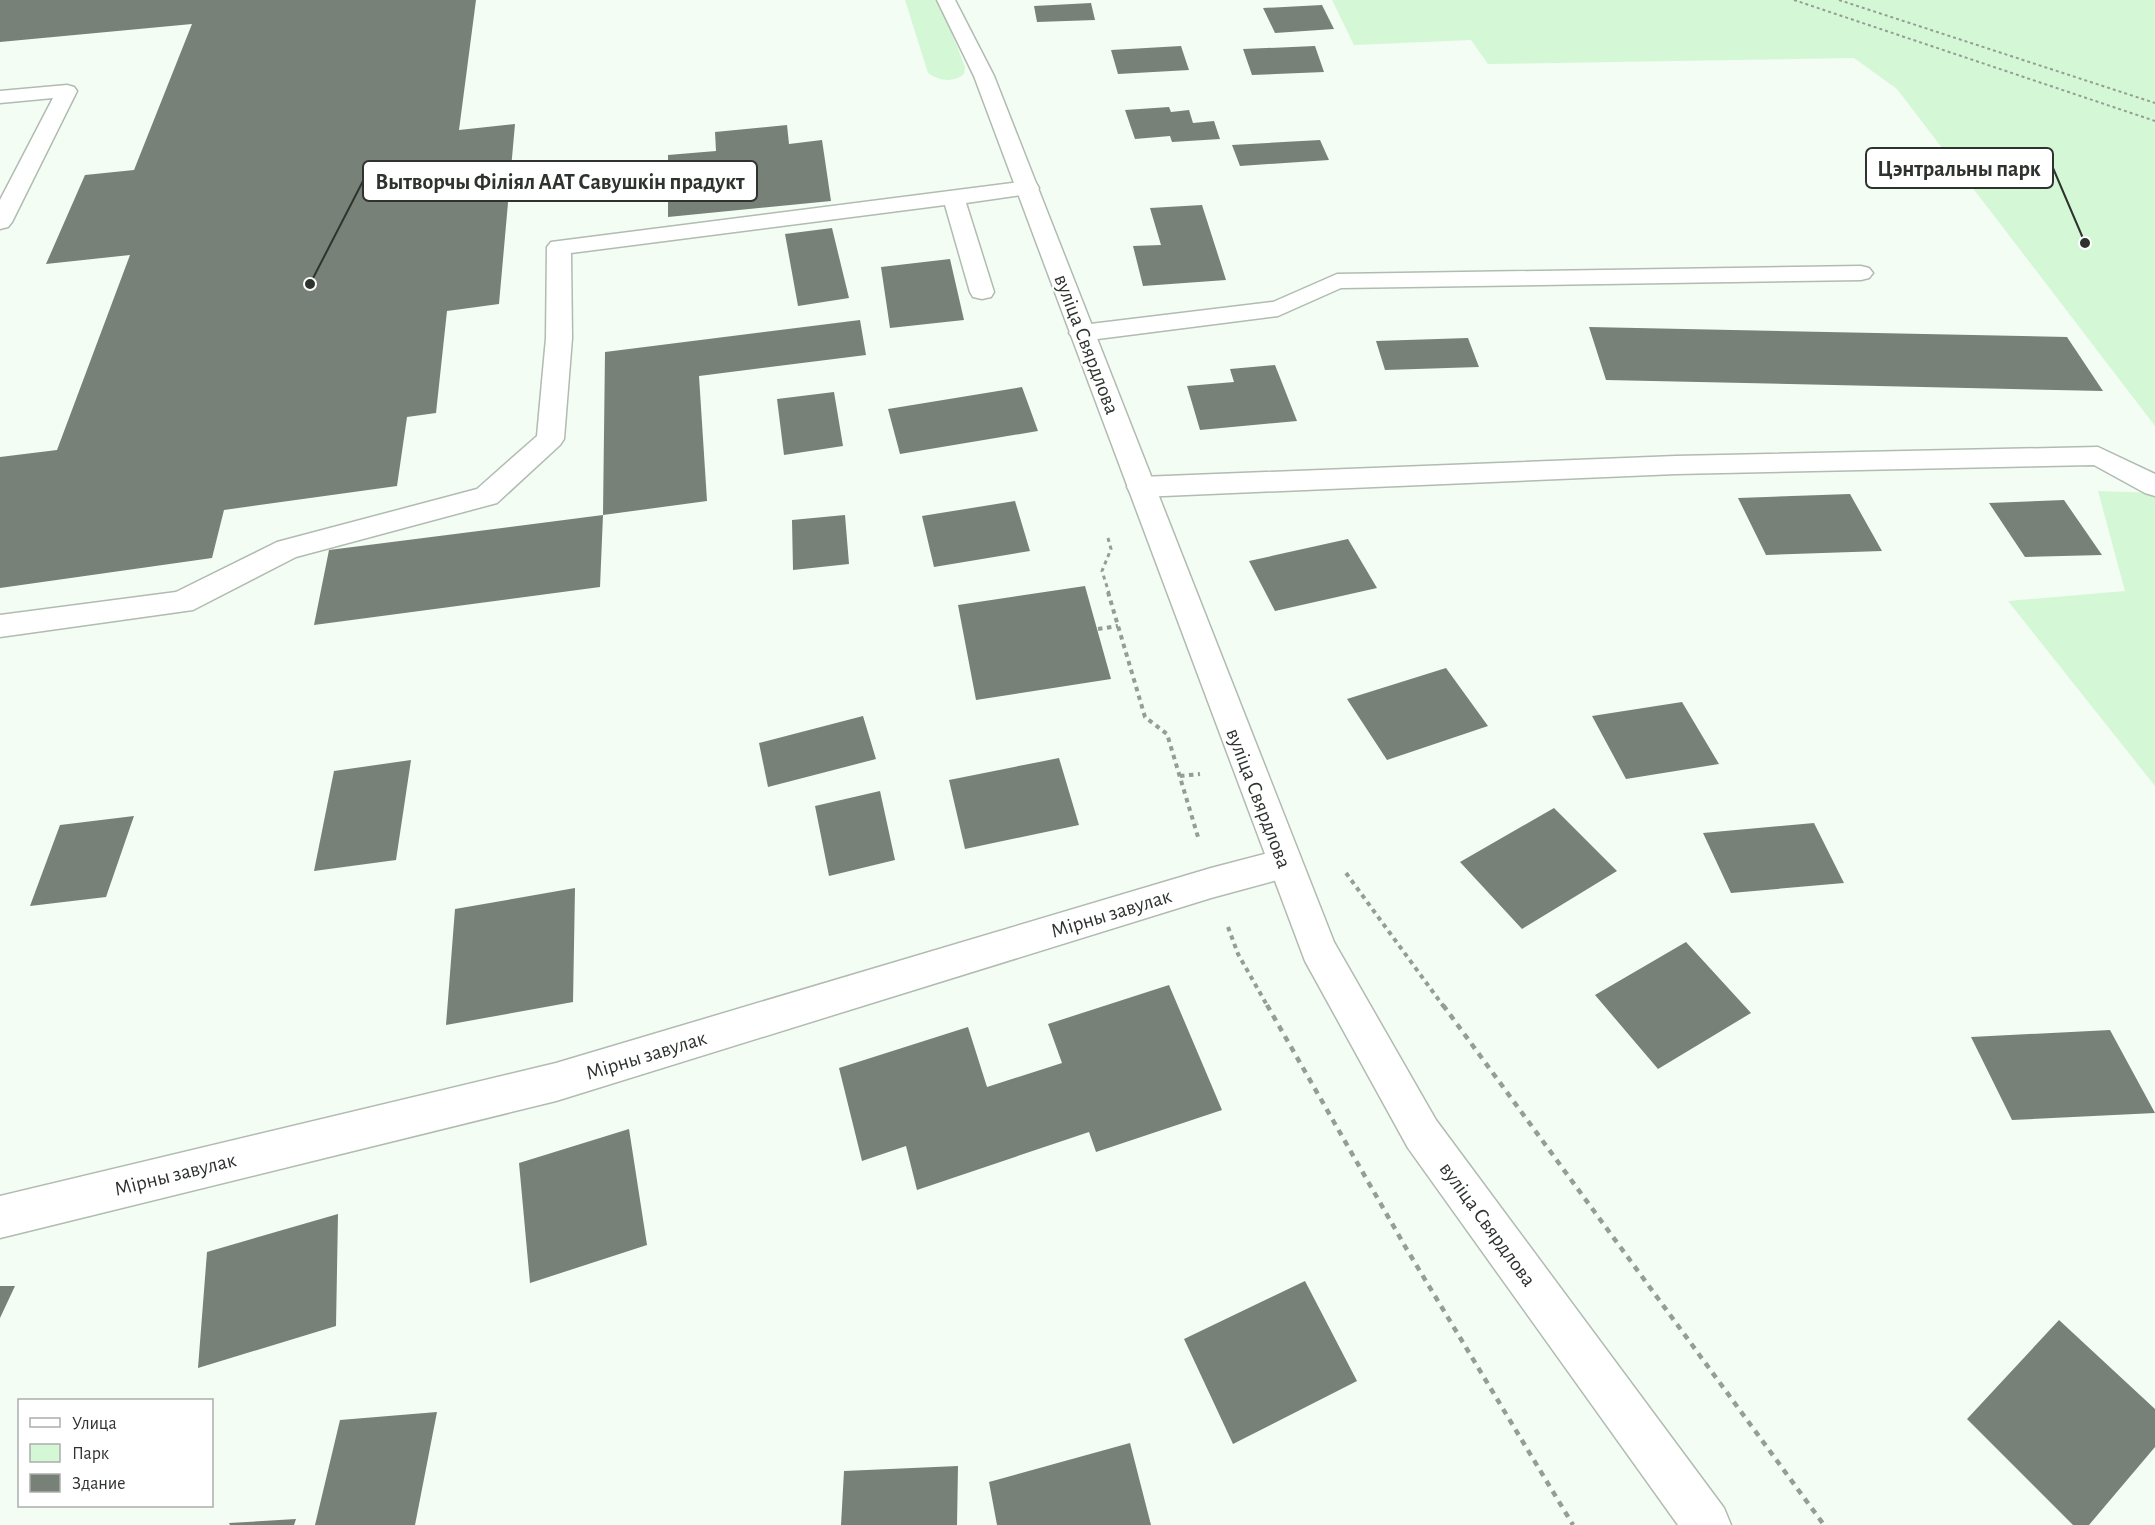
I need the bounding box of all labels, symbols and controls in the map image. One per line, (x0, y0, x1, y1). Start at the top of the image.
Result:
callout: Цэнтральны парк (1866, 148, 2053, 188)
text: Цэнтральны парк (1877, 158, 2041, 180)
callout: Вытворчы Філіял ААТ Савушкін прадукт (363, 161, 757, 201)
text: Вытворчы Філіял ААТ Савушкін прадукт (375, 171, 745, 194)
street label: вуліца Свярдлова (1050, 271, 1123, 417)
street label: вуліца Свярдлова (1222, 725, 1295, 871)
street label: Мірны завулак (1048, 885, 1174, 942)
street label: Мірны завулак (583, 1027, 709, 1084)
street label: Мірны завулак (112, 1149, 239, 1200)
street label: вуліца Свярдлова (1436, 1158, 1540, 1291)
legend (18, 1399, 213, 1507)
text: Улица (72, 1415, 117, 1433)
text: Парк (72, 1445, 110, 1463)
text: Здание (72, 1475, 126, 1493)

